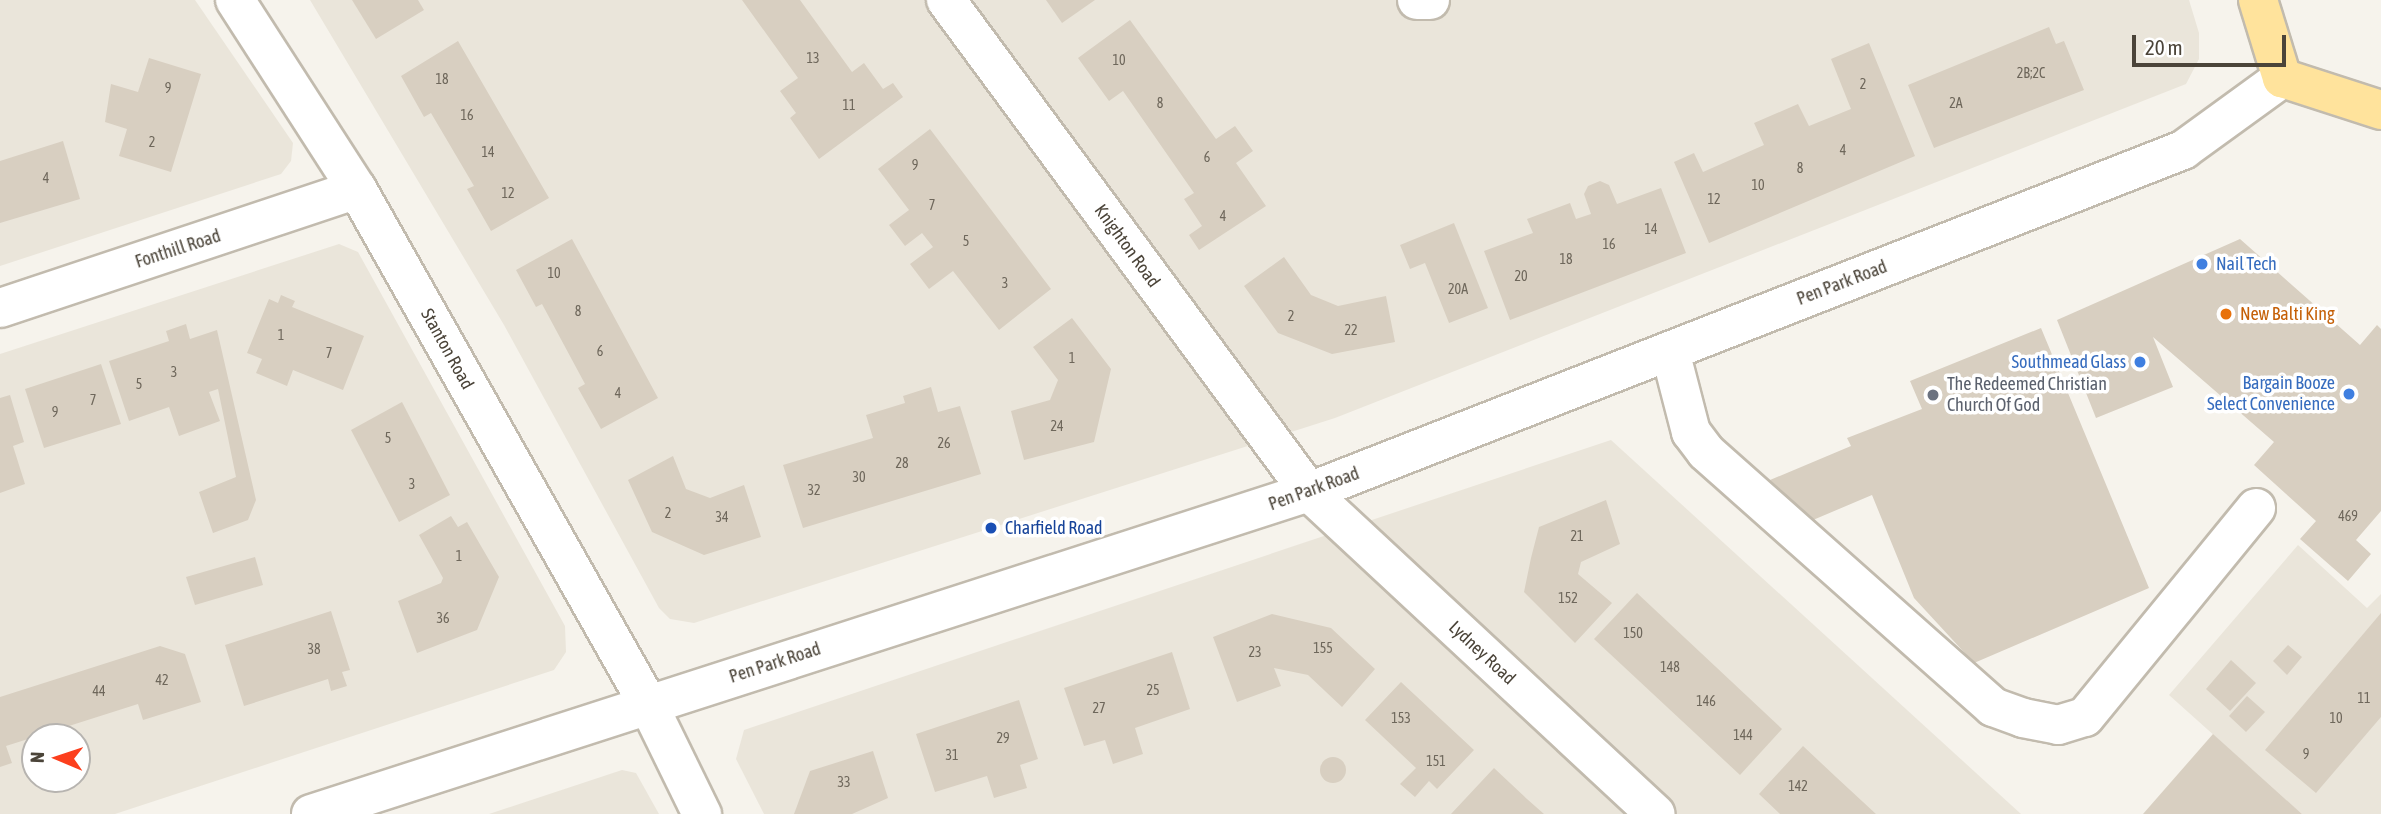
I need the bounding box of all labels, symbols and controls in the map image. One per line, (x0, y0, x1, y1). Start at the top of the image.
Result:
scale bar (2136, 21, 2290, 65)
text: 20 m (2145, 35, 2183, 59)
house number: 13 (806, 50, 820, 66)
house number: 10 (1112, 52, 1126, 68)
house number: 2B;2C (2017, 65, 2045, 81)
house number: 18 (435, 71, 449, 87)
house number: 2 (1860, 76, 1866, 92)
house number: 9 (165, 80, 171, 96)
house number: 8 (1157, 95, 1163, 111)
house number: 2A (1949, 95, 1963, 111)
house number: 11 (842, 97, 856, 113)
house number: 16 (460, 107, 474, 123)
house number: 2 (149, 134, 155, 150)
house number: 4 (1840, 142, 1846, 158)
house number: 14 (481, 144, 495, 160)
house number: 6 (1204, 149, 1210, 165)
house number: 9 (912, 157, 918, 173)
house number: 8 (1797, 160, 1803, 176)
house number: 4 (43, 170, 49, 186)
house number: 10 (1751, 177, 1765, 193)
house number: 12 (501, 185, 515, 201)
house number: 12 (1707, 191, 1721, 207)
house number: 7 (929, 197, 935, 213)
street label: Knighton Road (1090, 200, 1164, 292)
house number: 4 (1220, 208, 1226, 224)
house number: 14 (1644, 221, 1658, 237)
street label: Fonthill Road (133, 225, 223, 273)
house number: 5 (963, 233, 969, 249)
house number: 16 (1602, 236, 1616, 252)
house number: 18 (1559, 251, 1573, 267)
place label: Nail Tech (2216, 253, 2277, 275)
street label: Pen Park Road (1794, 256, 1890, 310)
marker: Nail Tech (2194, 256, 2210, 272)
house number: 10 (547, 265, 561, 281)
house number: 20 (1514, 268, 1528, 284)
house number: 3 (1002, 275, 1008, 291)
house number: 20A (1448, 281, 1468, 297)
house number: 8 (575, 303, 581, 319)
place label: New Balti King (2240, 303, 2335, 325)
street label: Stanton Road (416, 305, 478, 393)
marker: New Balti King (2218, 306, 2234, 322)
house number: 2 (1288, 308, 1294, 324)
house number: 22 (1344, 322, 1358, 338)
house number: 1 (278, 327, 284, 343)
house number: 6 (597, 343, 603, 359)
house number: 7 (326, 345, 332, 361)
house number: 1 (1069, 350, 1075, 366)
place label: Southmead Glass (2011, 351, 2126, 373)
marker: Southmead Glass (2132, 354, 2148, 370)
house number: 3 (171, 364, 177, 380)
place label: Bargain Booze Select Convenience (2207, 373, 2335, 416)
place label: The Redeemed Christian Church Of God (1947, 374, 2107, 416)
house number: 5 (136, 376, 142, 392)
house number: 4 (615, 385, 621, 401)
marker: Bargain Booze Select Convenience (2341, 386, 2357, 402)
marker: The Redeemed Christian Church Of God (1925, 387, 1941, 403)
house number: 7 (90, 392, 96, 408)
house number: 9 (52, 404, 58, 420)
house number: 24 (1050, 418, 1064, 434)
house number: 5 (385, 430, 391, 446)
house number: 26 (937, 435, 951, 451)
house number: 28 (895, 455, 909, 471)
street label: Pen Park Road (1266, 463, 1362, 515)
house number: 30 (852, 469, 866, 485)
house number: 3 (409, 476, 415, 492)
house number: 32 (807, 482, 821, 498)
house number: 2 (665, 505, 671, 521)
house number: 469 (2338, 508, 2358, 524)
house number: 34 (715, 509, 729, 525)
place label: Charfield Road (1005, 517, 1103, 539)
marker: Charfield Road (983, 520, 999, 536)
house number: 21 (1570, 528, 1584, 544)
house number: 1 (456, 548, 462, 564)
house number: 152 (1558, 590, 1578, 606)
house number: 36 (436, 610, 450, 626)
street label: Lydney Road (1444, 617, 1520, 689)
house number: 150 (1623, 625, 1643, 641)
street label: Pen Park Road (727, 638, 823, 688)
house number: 155 (1313, 640, 1333, 656)
house number: 38 (307, 641, 321, 657)
house number: 23 (1248, 644, 1262, 660)
house number: 148 (1660, 659, 1680, 675)
house number: 42 (155, 672, 169, 688)
house number: 25 (1146, 682, 1160, 698)
house number: 44 (92, 683, 106, 699)
house number: 11 (2357, 690, 2371, 706)
house number: 146 (1696, 693, 1716, 709)
house number: 27 (1092, 700, 1106, 716)
house number: 153 (1391, 710, 1411, 726)
house number: 10 (2329, 710, 2343, 726)
north arrow (21, 723, 91, 793)
house number: 144 (1733, 727, 1753, 743)
house number: 29 (996, 730, 1010, 746)
house number: 9 (2303, 746, 2309, 762)
house number: 31 (945, 747, 959, 763)
text: N (26, 751, 48, 763)
house number: 151 (1426, 753, 1446, 769)
house number: 33 (837, 774, 851, 790)
house number: 142 (1788, 778, 1808, 794)

